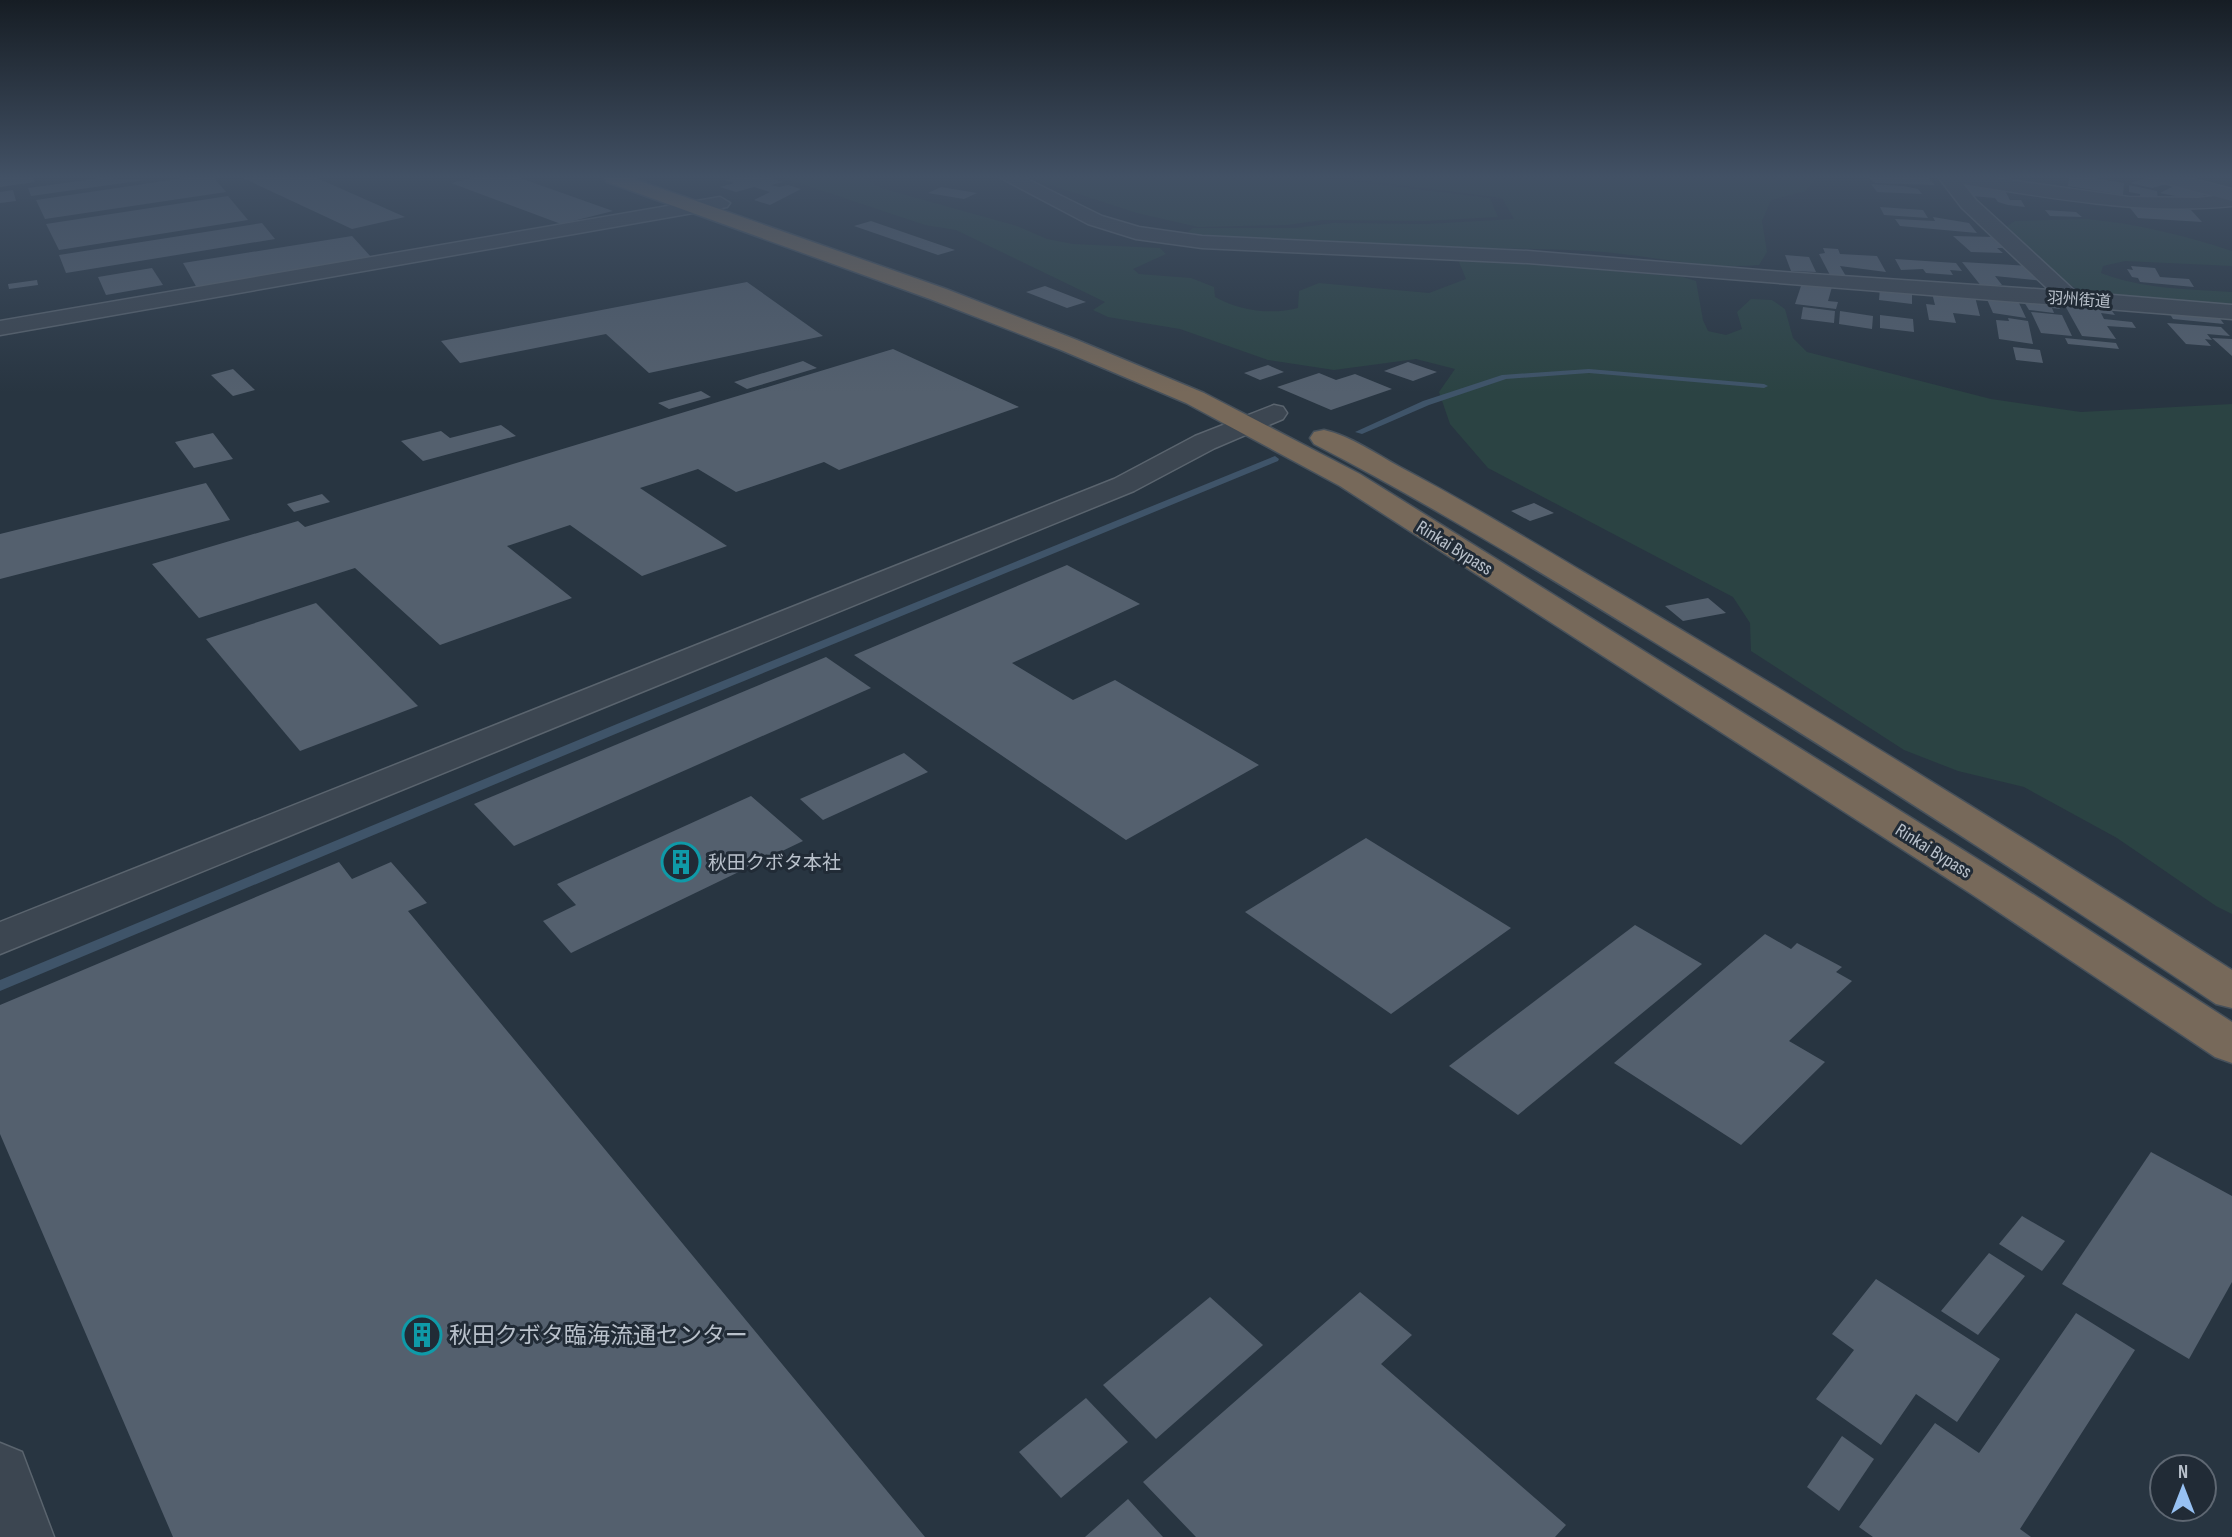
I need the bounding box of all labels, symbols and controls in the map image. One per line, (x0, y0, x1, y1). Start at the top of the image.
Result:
street label: 羽州街道 (2046, 289, 2111, 312)
street label: Rinkai Bypass (1412, 516, 1497, 581)
street label: Rinkai Bypass (1891, 819, 1976, 884)
building icon: 秋田クボタ本社 (660, 841, 702, 883)
place label: 秋田クボタ本社 (708, 852, 841, 875)
building icon: 秋田クボタ臨海流通センター (401, 1314, 443, 1356)
place label: 秋田クボタ臨海流通センター (449, 1322, 748, 1350)
north arrow (2148, 1453, 2218, 1523)
text: N (2178, 1461, 2188, 1484)

